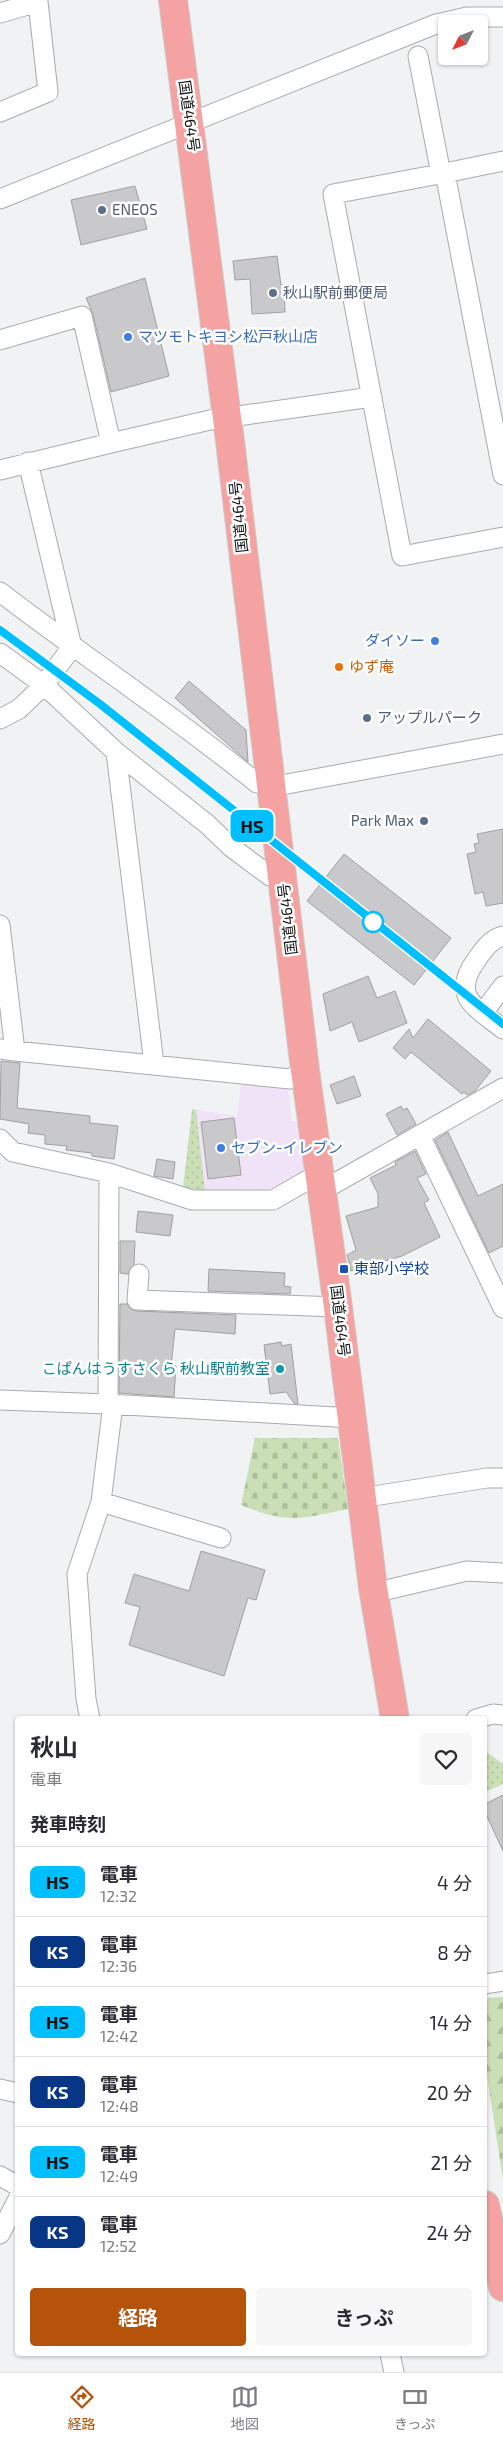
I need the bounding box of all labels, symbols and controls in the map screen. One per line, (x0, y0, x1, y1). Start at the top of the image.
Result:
north arrow (438, 15, 488, 65)
map controls (438, 15, 488, 65)
street label: 国道464号 (176, 79, 204, 153)
place label: ENEOS (112, 200, 158, 218)
marker: ENEOS (96, 204, 108, 216)
place label: 秋山駅前郵便局 (283, 283, 388, 301)
marker: 秋山駅前郵便局 (267, 287, 279, 299)
place label: マツモトキヨシ松戸秋山店 (138, 327, 318, 345)
marker: マツモトキヨシ松戸秋山店 (122, 331, 134, 343)
street label: 国道464号 (225, 480, 251, 554)
place label: ダイソー (365, 631, 425, 649)
marker: ダイソー (429, 635, 441, 647)
place label: ゆず庵 (349, 657, 394, 675)
marker: ゆず庵 (333, 661, 345, 673)
place label: アップルパーク (377, 708, 482, 726)
marker: アップルパーク (361, 712, 373, 724)
line badge: HS (230, 810, 274, 842)
place label: Park Max (351, 811, 414, 829)
text: HS (241, 815, 264, 837)
marker: Park Max (418, 815, 430, 827)
street label: 国道464号 (274, 882, 300, 956)
unlabelled marker (362, 911, 384, 933)
place label: セブン-イレブン (231, 1138, 343, 1156)
marker: セブン-イレブン (215, 1142, 227, 1154)
place label: 東部小学校 (354, 1259, 429, 1277)
marker: 東部小学校 (338, 1263, 350, 1275)
street label: 国道464号 (328, 1284, 354, 1358)
place label: こぱんはうすさくら 秋山駅前教室 (42, 1359, 270, 1377)
marker: こぱんはうすさくら 秋山駅前教室 (274, 1363, 286, 1375)
text: 秋山 (30, 1732, 78, 1761)
button: heart (420, 1733, 472, 1785)
text: 電車 (30, 1769, 62, 1788)
text: 発車時刻 (30, 1812, 106, 1835)
text: 電車 (100, 1862, 138, 1885)
text: HS (46, 1871, 69, 1893)
text: 4 分 (437, 1871, 472, 1894)
text: 12:32 (100, 1886, 137, 1905)
text: 電車 (100, 1932, 138, 1955)
text: KS (47, 1941, 68, 1963)
text: 8 分 (437, 1941, 472, 1964)
text: 12:36 (100, 1956, 137, 1975)
text: 電車 (100, 2002, 138, 2025)
text: HS (46, 2011, 69, 2033)
text: 14 分 (430, 2011, 472, 2034)
text: 12:42 (100, 2026, 138, 2045)
text: 電車 (100, 2072, 138, 2095)
text: KS (47, 2081, 68, 2103)
text: 20 分 (427, 2081, 472, 2104)
text: 12:48 (100, 2096, 139, 2115)
text: 電車 (100, 2142, 138, 2165)
text: HS (46, 2151, 69, 2173)
text: 21 分 (431, 2151, 472, 2174)
text: 12:49 (100, 2166, 138, 2185)
text: 電車 (100, 2212, 138, 2235)
text: KS (47, 2221, 68, 2243)
text: 24 分 (426, 2221, 472, 2244)
text: 12:52 (100, 2236, 137, 2255)
button: 経路 (30, 2288, 246, 2346)
button: きっぷ (256, 2288, 472, 2346)
tab: 経路 (68, 2383, 96, 2433)
tab: 地図 (231, 2383, 259, 2433)
tab: きっぷ (394, 2383, 435, 2433)

